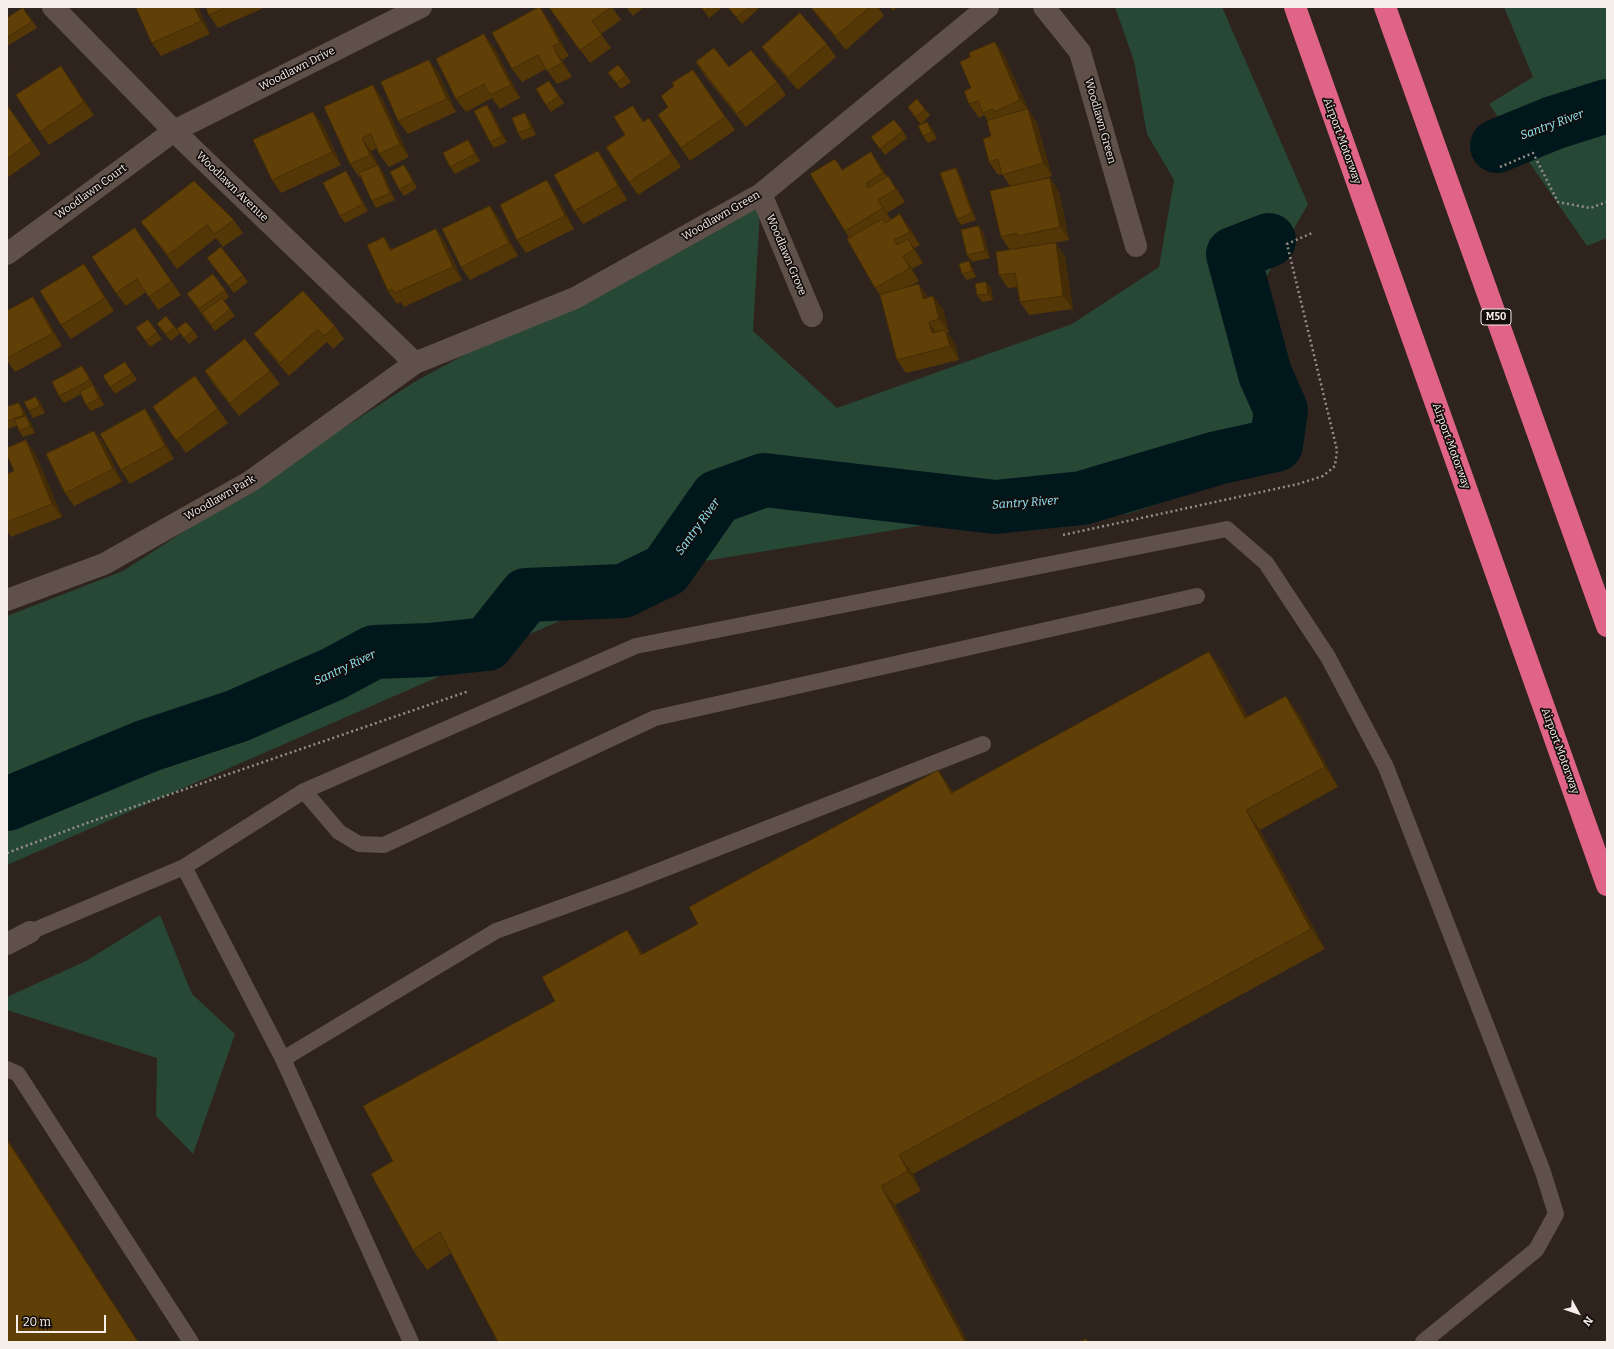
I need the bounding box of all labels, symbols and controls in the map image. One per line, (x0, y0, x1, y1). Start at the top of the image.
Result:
street label: Woodlawn Drive (257, 44, 337, 94)
street label: Woodlawn Green (1082, 77, 1118, 165)
street label: Airport Motorway (1320, 96, 1364, 186)
water label: Santry River (1518, 107, 1586, 143)
street label: Woodlawn Avenue (193, 149, 271, 225)
street label: Woodlawn Court (53, 162, 129, 222)
street label: Woodlawn Green (680, 188, 762, 244)
street label: Woodlawn Grove (763, 213, 809, 297)
road number: M50 (1481, 309, 1511, 325)
street label: Airport Motorway (1429, 401, 1473, 491)
street label: Woodlawn Park (182, 472, 258, 524)
water label: Santry River (991, 494, 1059, 512)
water label: Santry River (673, 496, 723, 558)
water label: Santry River (312, 647, 378, 689)
street label: Airport Motorway (1538, 706, 1582, 796)
north arrow (1558, 1293, 1598, 1333)
scale bar (18, 1307, 108, 1333)
text: N (1580, 1314, 1595, 1328)
text: 20 m (23, 1315, 51, 1329)

